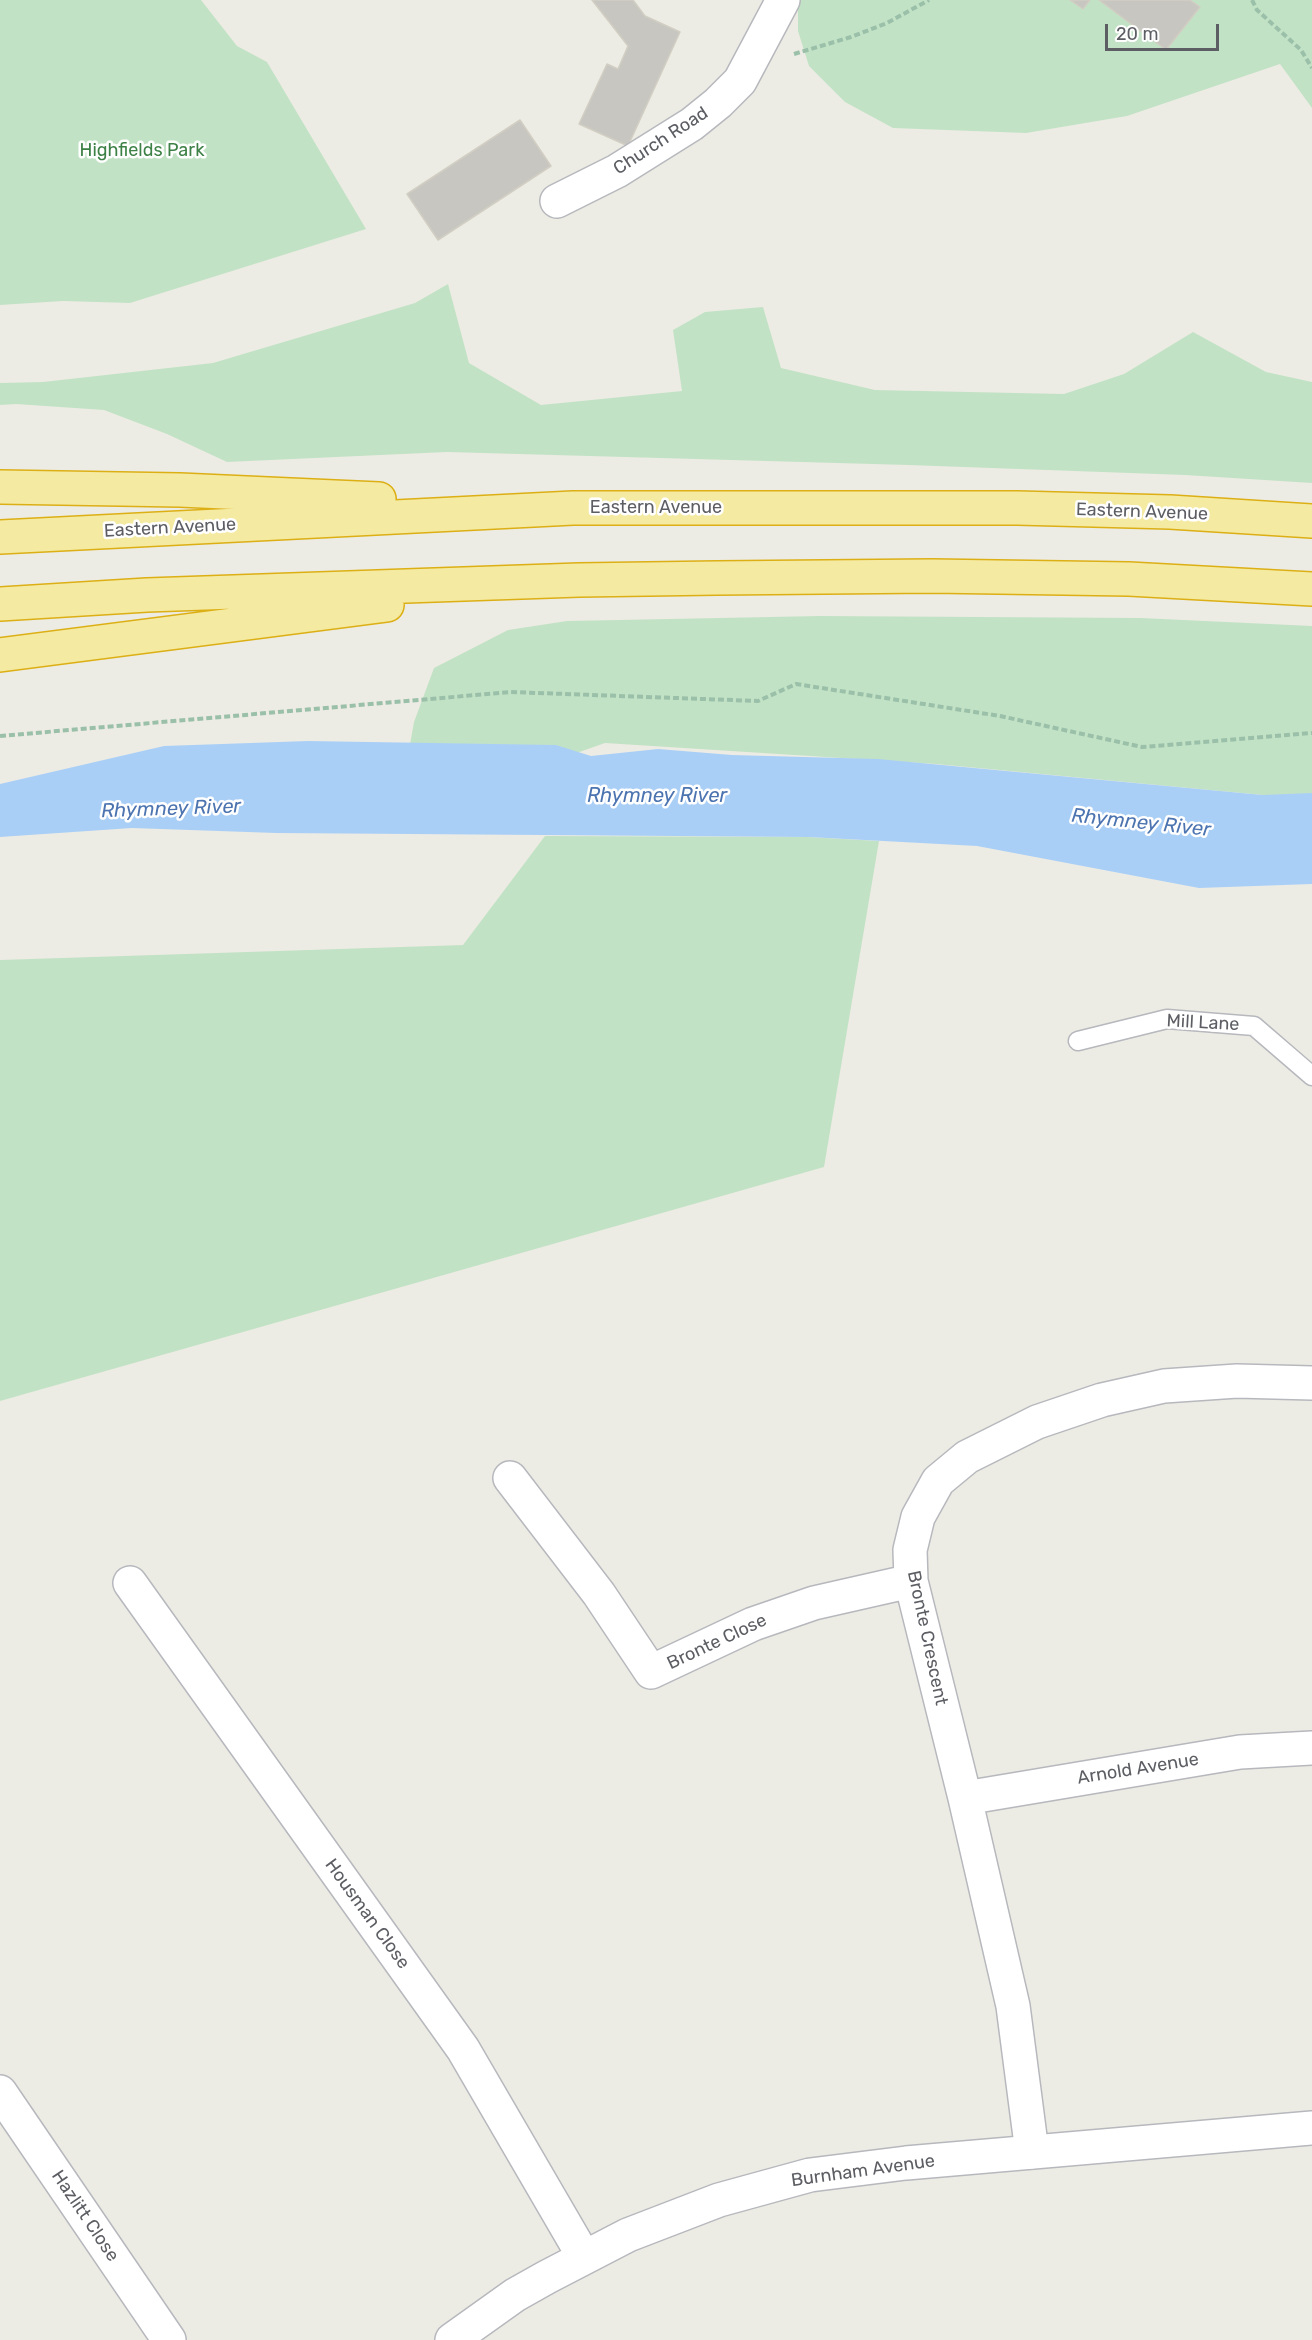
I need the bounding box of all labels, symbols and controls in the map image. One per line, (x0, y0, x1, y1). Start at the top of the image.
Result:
scale bar (1108, 12, 1222, 50)
text: 20 m (1116, 23, 1158, 45)
street label: Church Road (610, 102, 712, 180)
park label: Highfields Park (80, 140, 204, 162)
street label: Eastern Avenue (590, 497, 722, 519)
street label: Eastern Avenue (1075, 499, 1209, 525)
street label: Eastern Avenue (103, 514, 237, 542)
water label: Rhymney River (587, 784, 727, 808)
water label: Rhymney River (101, 795, 241, 823)
water label: Rhymney River (1070, 804, 1212, 842)
street label: Mill Lane (1166, 1010, 1240, 1036)
street label: Bronte Crescent (902, 1569, 952, 1707)
street label: Bronte Close (664, 1610, 770, 1674)
street label: Arnold Avenue (1076, 1749, 1200, 1789)
street label: Housman Close (320, 1855, 414, 1973)
street label: Burnham Avenue (790, 2150, 936, 2192)
street label: Hazlitt Close (47, 2166, 123, 2266)

